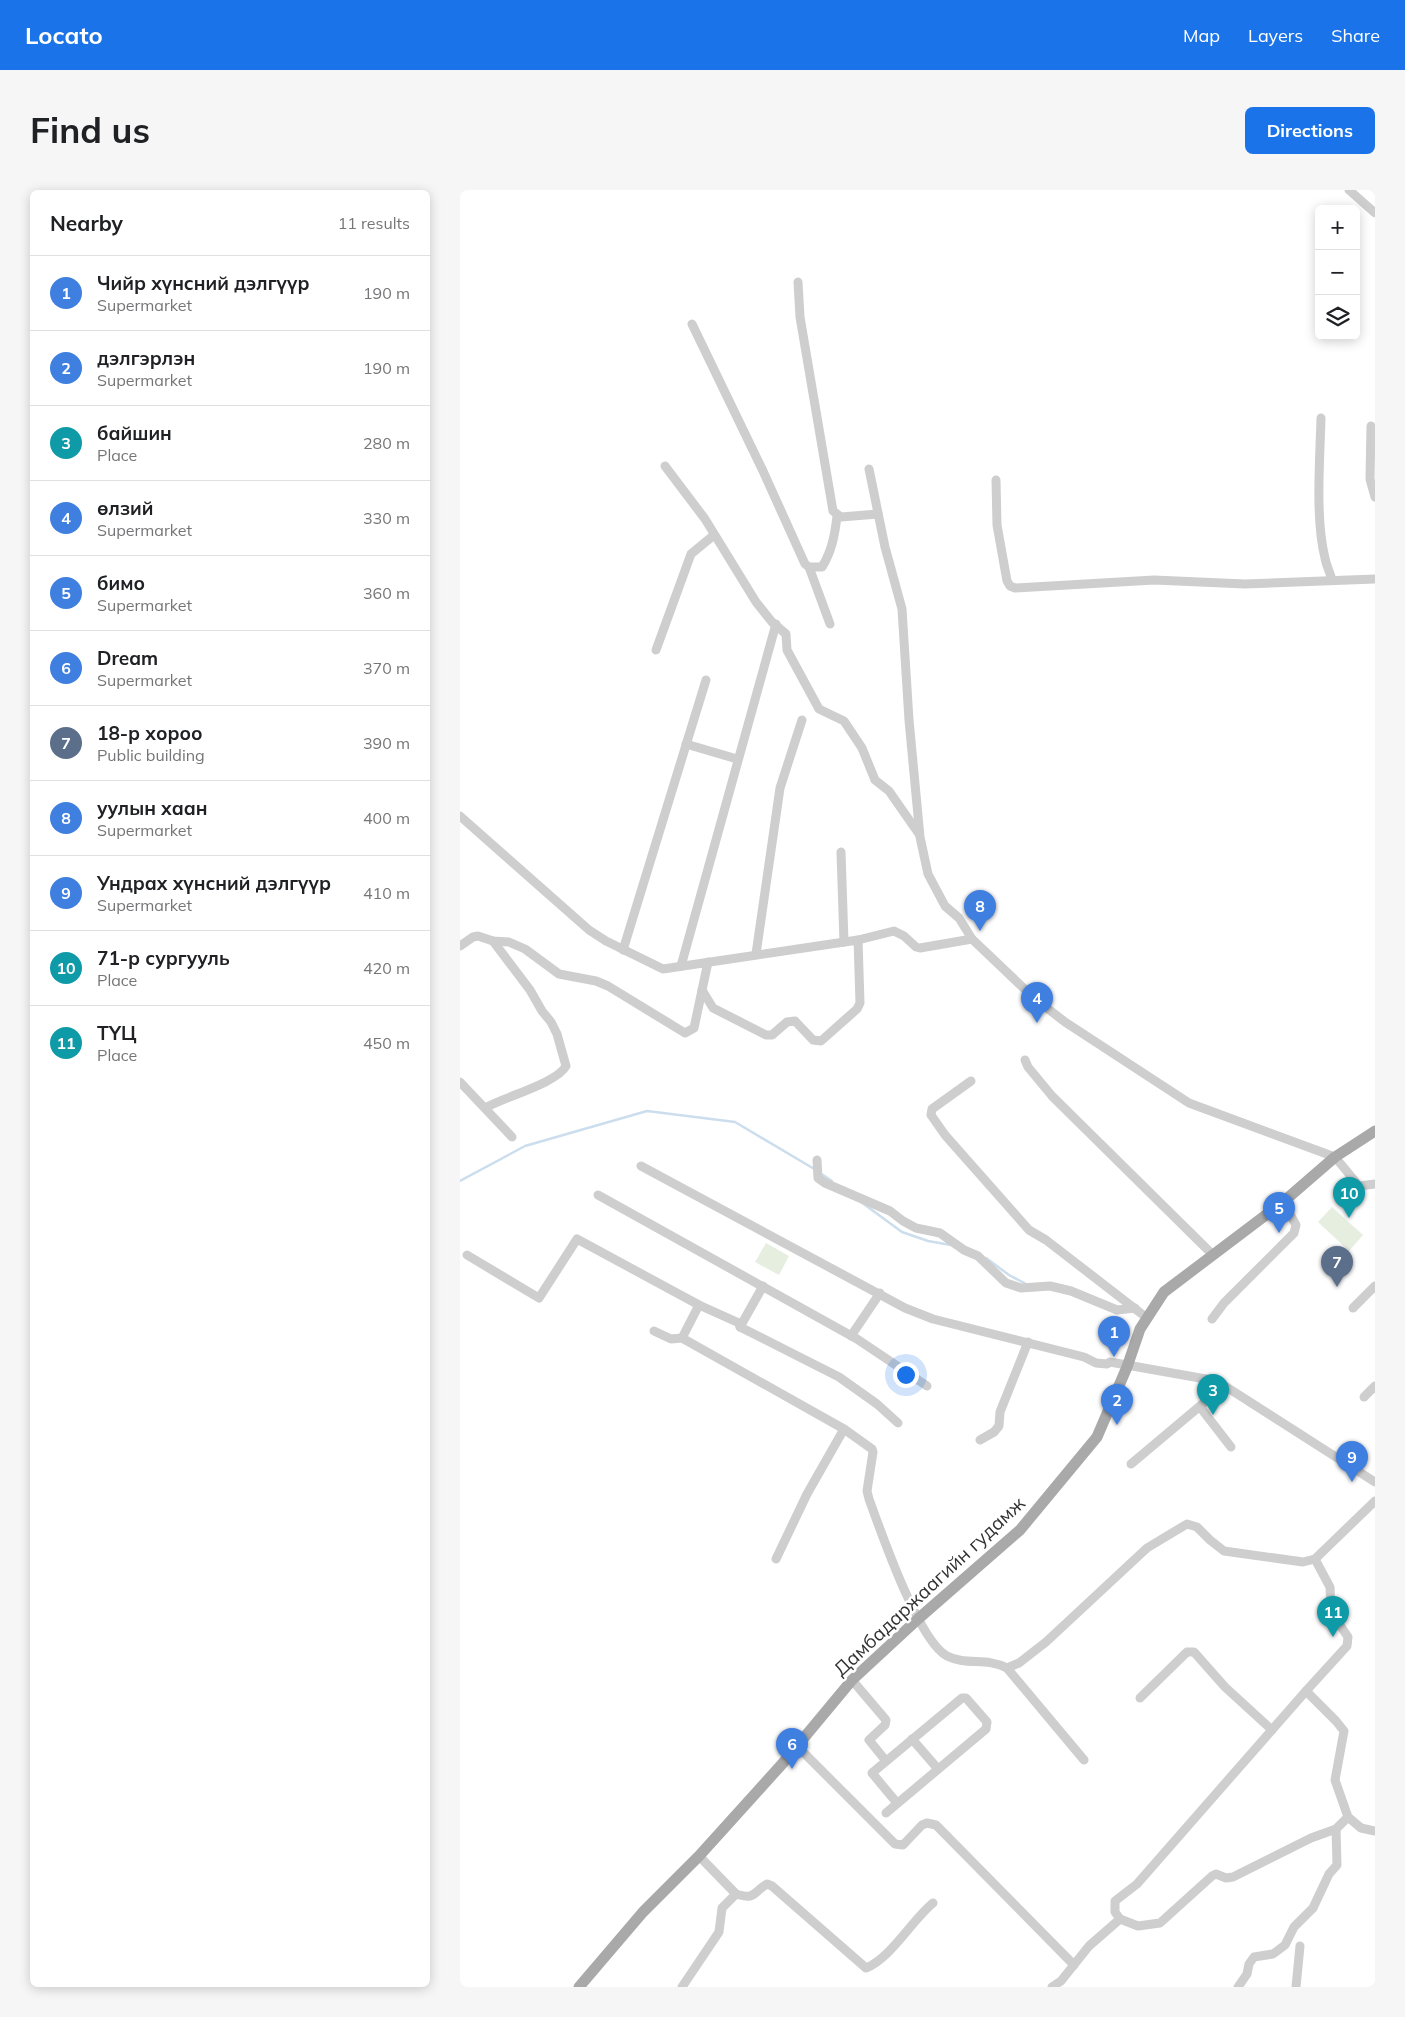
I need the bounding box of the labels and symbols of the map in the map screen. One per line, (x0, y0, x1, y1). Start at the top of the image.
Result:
pin: 8 (964, 890, 996, 931)
pin: 4 (1021, 982, 1053, 1023)
pin: 10 (1333, 1177, 1365, 1218)
pin: 5 (1263, 1192, 1295, 1233)
pin: 7 (1321, 1246, 1353, 1287)
pin: 1 (1098, 1316, 1130, 1357)
your location (893, 1362, 919, 1388)
pin: 3 (1197, 1374, 1229, 1415)
pin: 2 (1101, 1384, 1133, 1425)
pin: 9 (1336, 1441, 1368, 1482)
street label: Дамбадаржаагийн гудамж (828, 1491, 1030, 1681)
pin: 11 (1317, 1596, 1349, 1637)
pin: 6 (776, 1728, 808, 1769)

